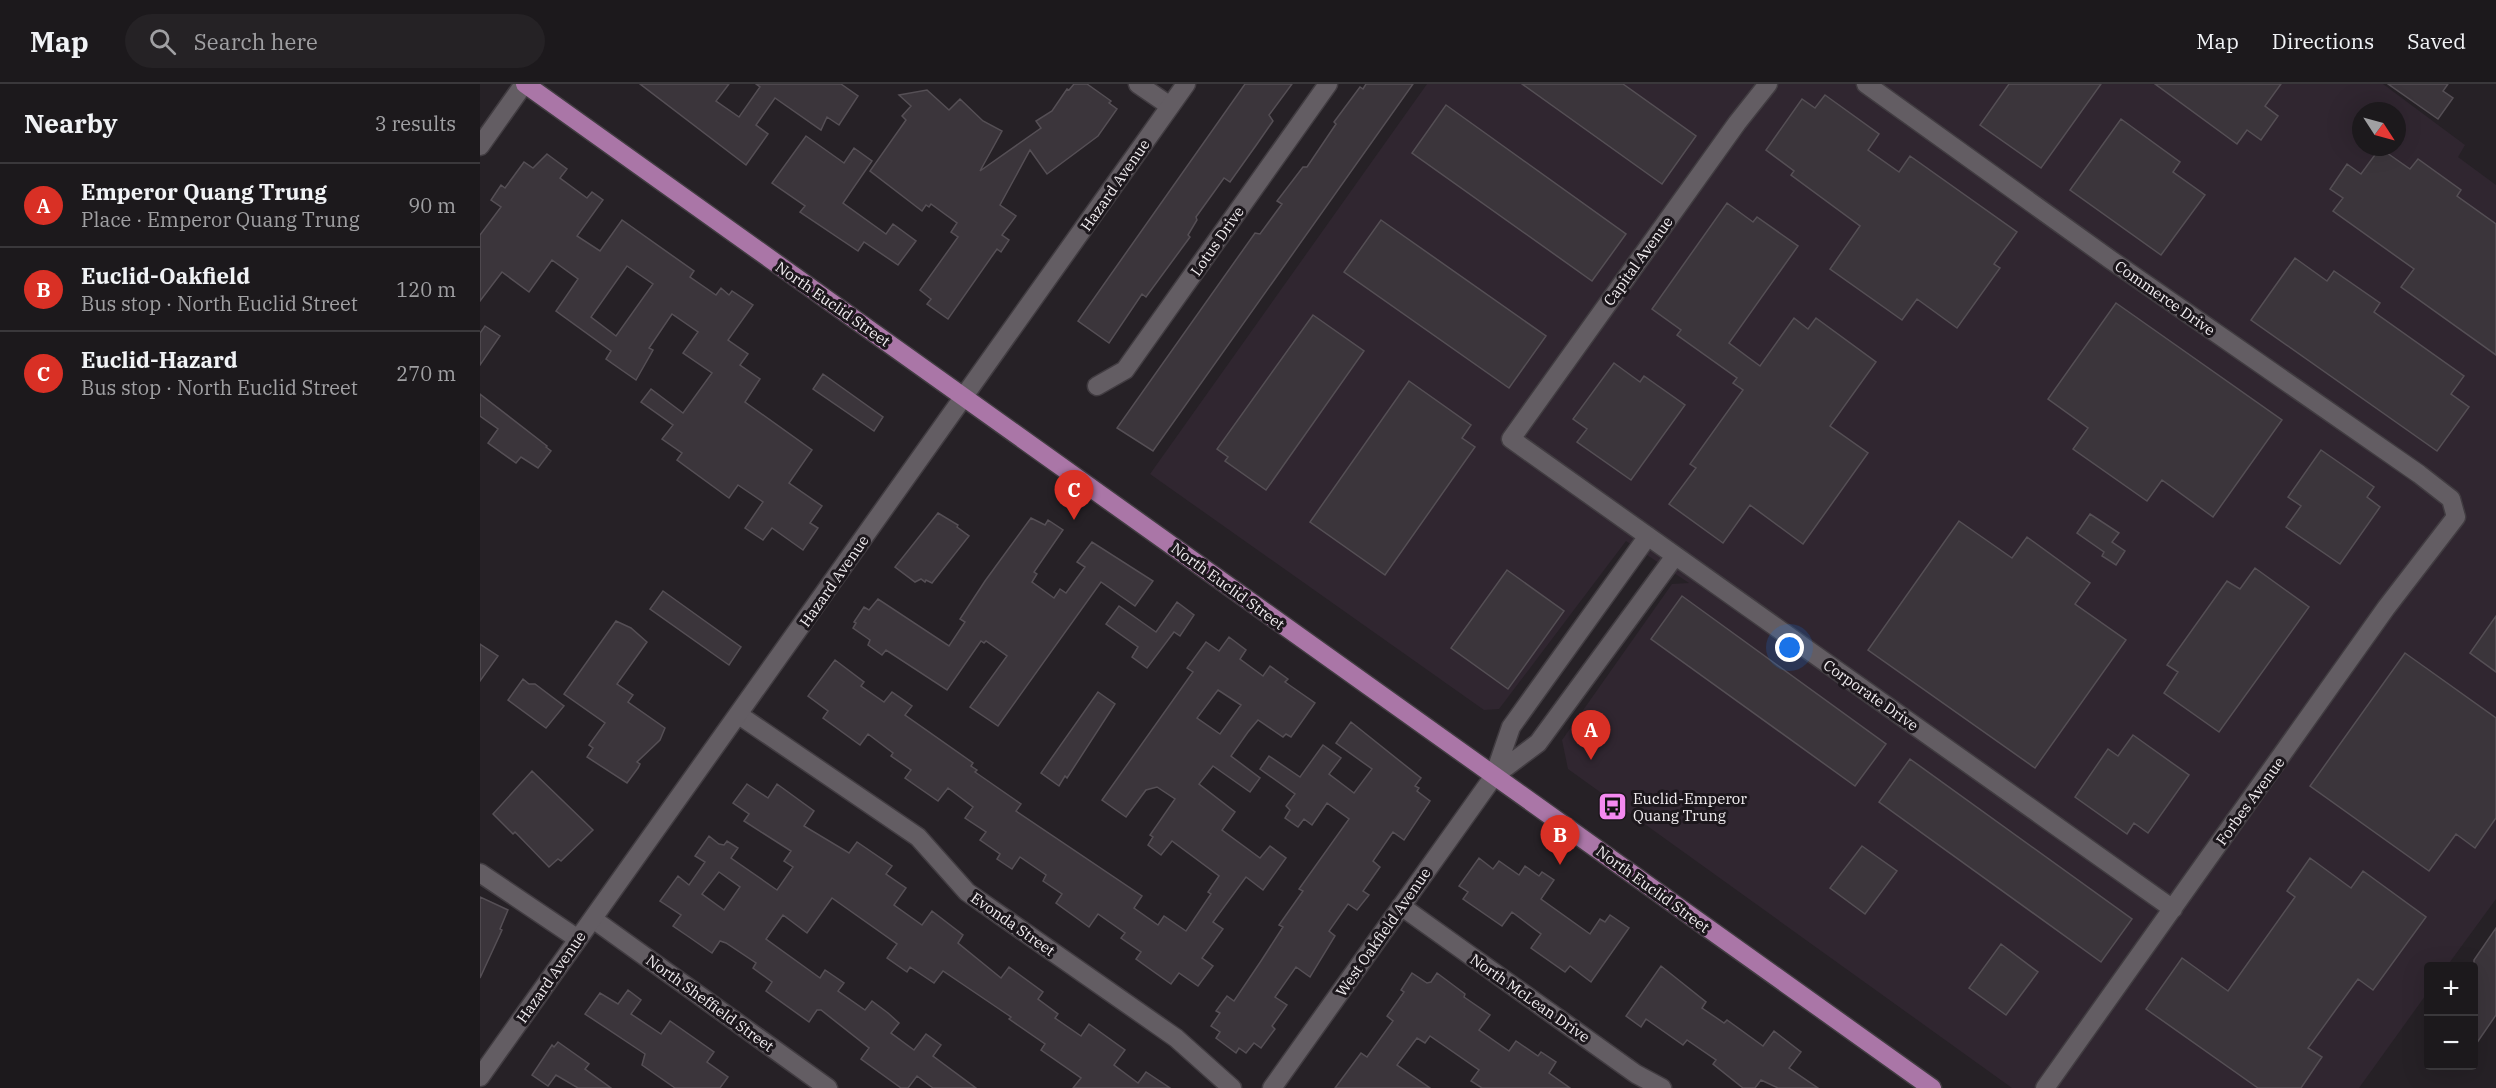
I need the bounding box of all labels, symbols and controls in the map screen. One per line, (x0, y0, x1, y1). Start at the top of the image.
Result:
search box (125, 14, 545, 68)
text: Map (30, 23, 89, 60)
icon: search (146, 25, 179, 58)
text: Search here (194, 27, 318, 56)
text: Map (2196, 27, 2239, 55)
text: Directions (2272, 27, 2374, 55)
text: Saved (2407, 27, 2466, 55)
north arrow (2352, 102, 2406, 156)
text: Nearby (24, 106, 118, 140)
text: 3 results (375, 110, 456, 137)
street label: Hazard Avenue (1076, 135, 1154, 235)
text: Emperor Quang Trung (81, 177, 327, 206)
text: A (37, 192, 50, 219)
text: 90 m (408, 192, 456, 219)
street label: Lotus Drive (1186, 203, 1248, 279)
text: Place · Emperor Quang Trung (81, 206, 360, 233)
street label: Capital Avenue (1599, 213, 1677, 309)
street label: Commerce Drive (2111, 256, 2219, 340)
street label: North Euclid Street (772, 257, 894, 351)
text: Euclid-Oakfield (81, 261, 250, 290)
text: B (36, 276, 51, 303)
text: 120 m (396, 276, 456, 303)
text: Bus stop · North Euclid Street (81, 290, 358, 317)
text: Euclid-Hazard (81, 345, 238, 374)
text: C (37, 360, 50, 387)
text: 270 m (396, 360, 456, 387)
text: Bus stop · North Euclid Street (81, 374, 358, 401)
pin: C (1054, 470, 1094, 520)
street label: Hazard Avenue (795, 531, 873, 631)
street label: North Euclid Street (1168, 538, 1288, 634)
your location (1775, 633, 1804, 662)
street label: Corporate Drive (1820, 655, 1922, 735)
pin: A (1572, 710, 1610, 760)
street label: Forbes Avenue (2212, 753, 2288, 849)
place label: Euclid-Emperor Quang Trung (1633, 789, 1747, 825)
bus stop icon: Euclid-Emperor Quang Trung (1596, 791, 1628, 823)
pin: B (1540, 816, 1580, 865)
street label: North Euclid Street (1593, 841, 1713, 937)
street label: West Oakfield Avenue (1331, 864, 1435, 1000)
street label: Evonda Street (967, 888, 1059, 960)
street label: Hazard Avenue (512, 927, 590, 1027)
street label: North McLean Drive (1466, 949, 1594, 1047)
street label: North Sheffield Street (642, 950, 778, 1056)
map controls (2424, 962, 2478, 1070)
button: + (2424, 962, 2478, 1016)
button: − (2424, 1016, 2478, 1070)

